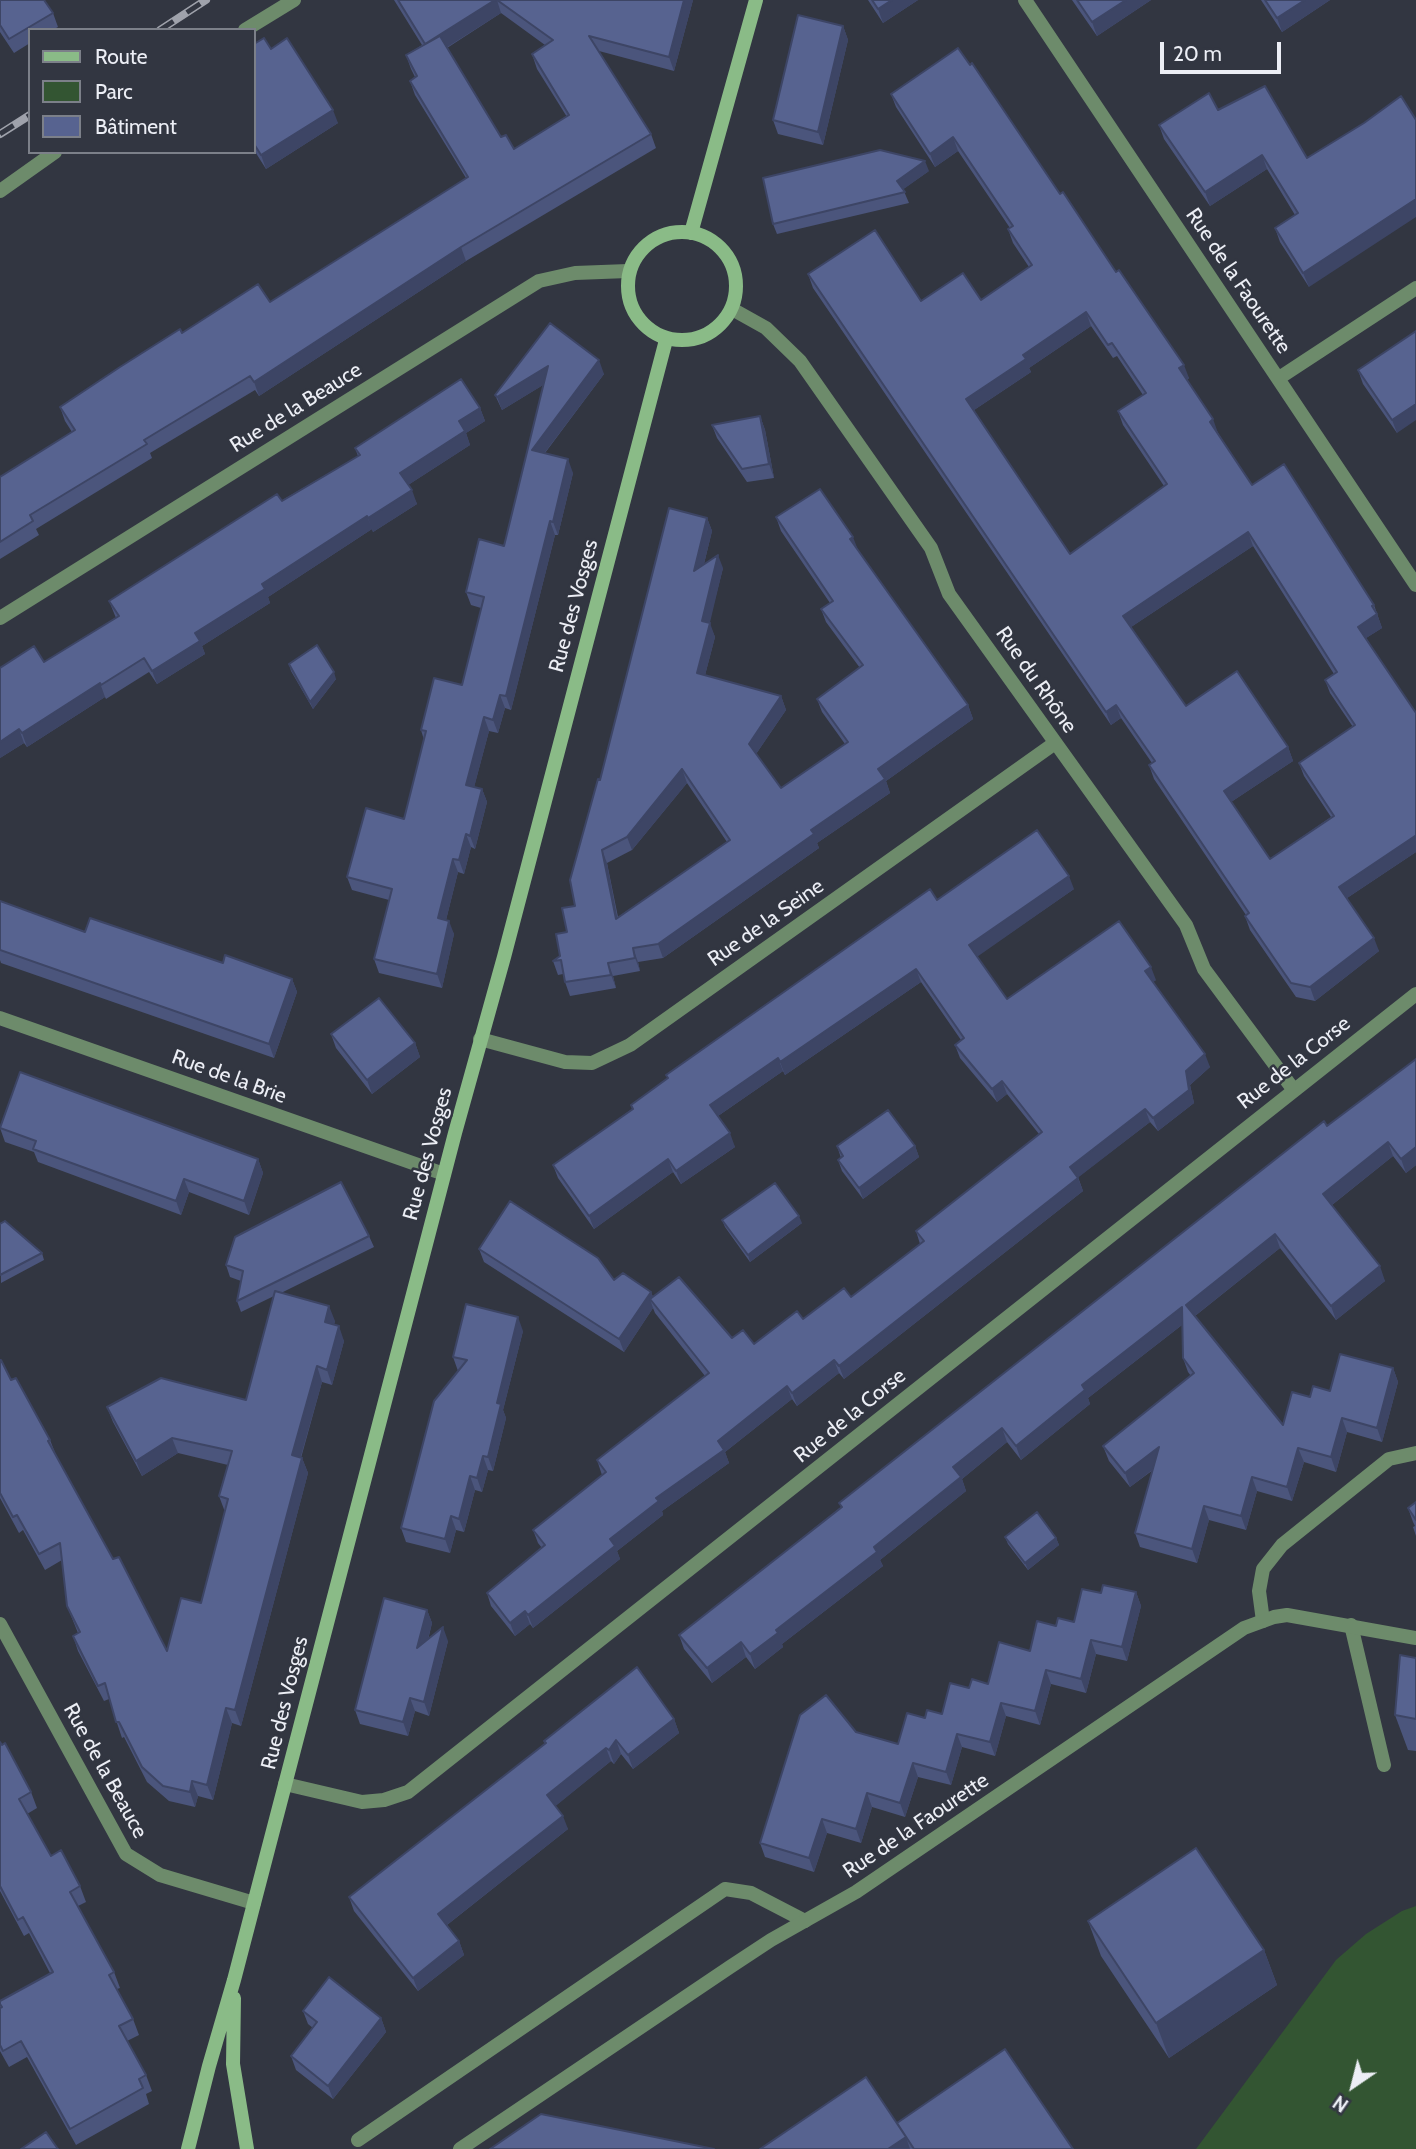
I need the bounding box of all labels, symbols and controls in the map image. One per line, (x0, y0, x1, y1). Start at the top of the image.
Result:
legend (28, 28, 256, 154)
scale bar (1164, 28, 1285, 72)
text: 20 m (1173, 41, 1222, 66)
text: Route (95, 44, 148, 69)
text: Parc (95, 79, 133, 104)
text: Bâtiment (95, 114, 177, 139)
street label: Rue de la Faourette (1180, 203, 1296, 359)
street label: Rue de la Beauce (226, 357, 366, 459)
street label: Rue des Vosges (544, 537, 604, 675)
street label: Rue du Rhône (990, 622, 1082, 738)
street label: Rue de la Seine (703, 874, 829, 972)
street label: Rue de la Corse (1233, 1011, 1355, 1115)
street label: Rue de la Brie (168, 1045, 290, 1109)
street label: Rue des Vosges (398, 1085, 458, 1223)
street label: Rue de la Corse (789, 1363, 911, 1469)
street label: Rue des Vosges (256, 1634, 314, 1772)
street label: Rue de la Beauce (58, 1699, 152, 1843)
street label: Rue de la Faourette (838, 1768, 994, 1884)
north arrow (1318, 2051, 1388, 2121)
text: N (1329, 2090, 1353, 2117)

